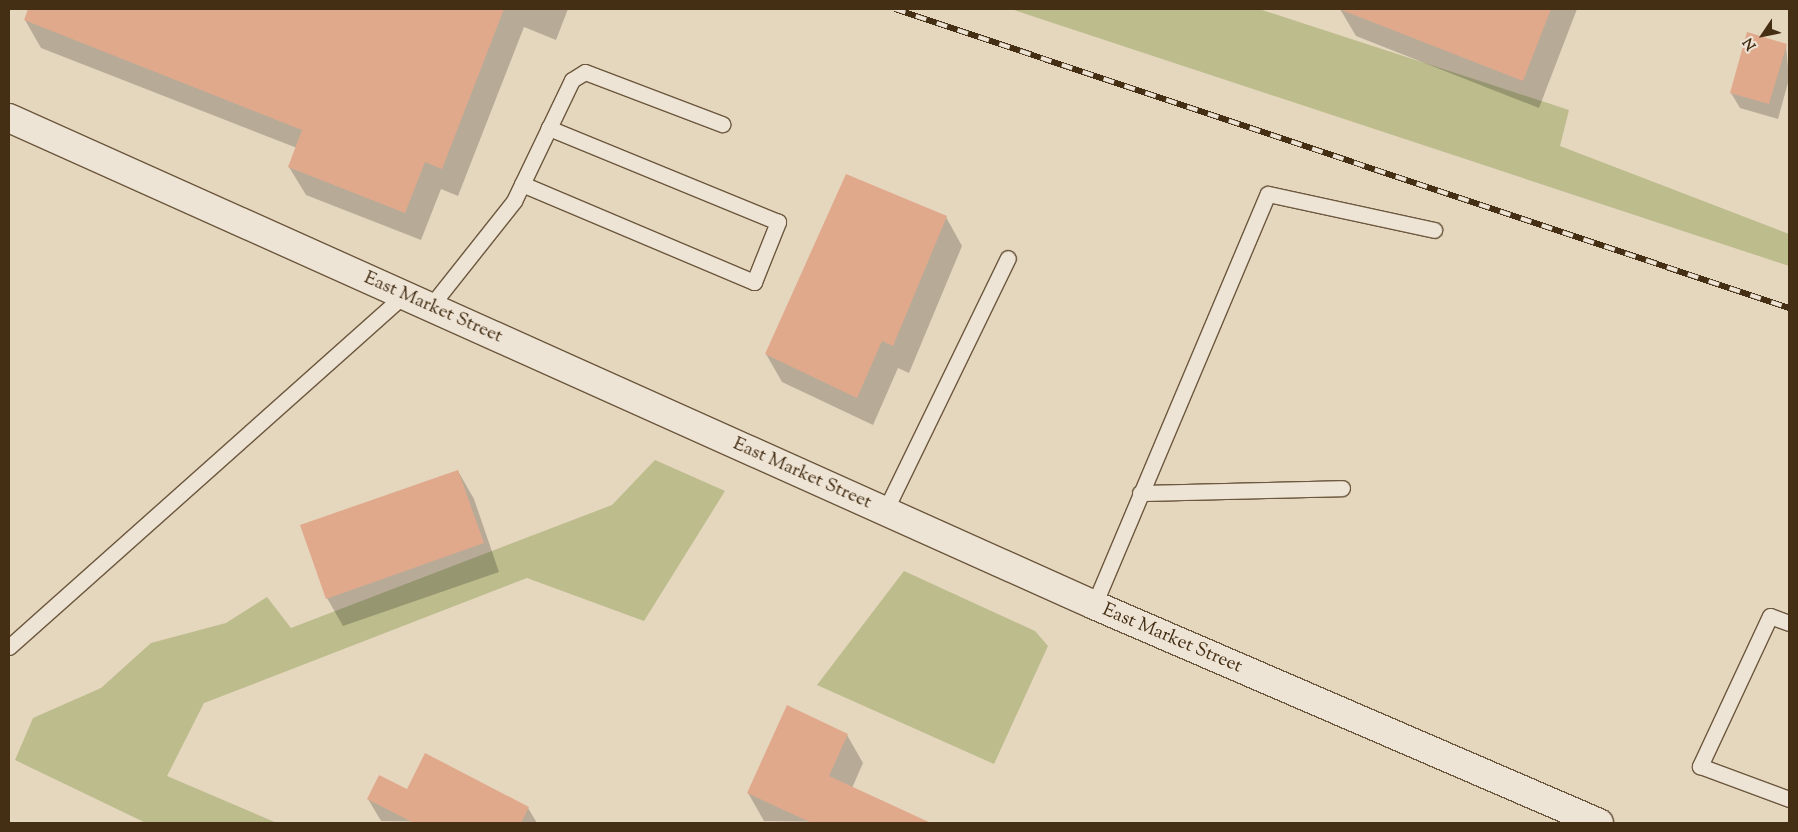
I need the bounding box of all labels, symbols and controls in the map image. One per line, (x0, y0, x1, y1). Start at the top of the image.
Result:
north arrow (1738, 10, 1788, 60)
text: N (1739, 33, 1762, 54)
street label: East Market Street (360, 267, 506, 349)
street label: East Market Street (729, 433, 875, 515)
street label: East Market Street (1099, 599, 1245, 679)

